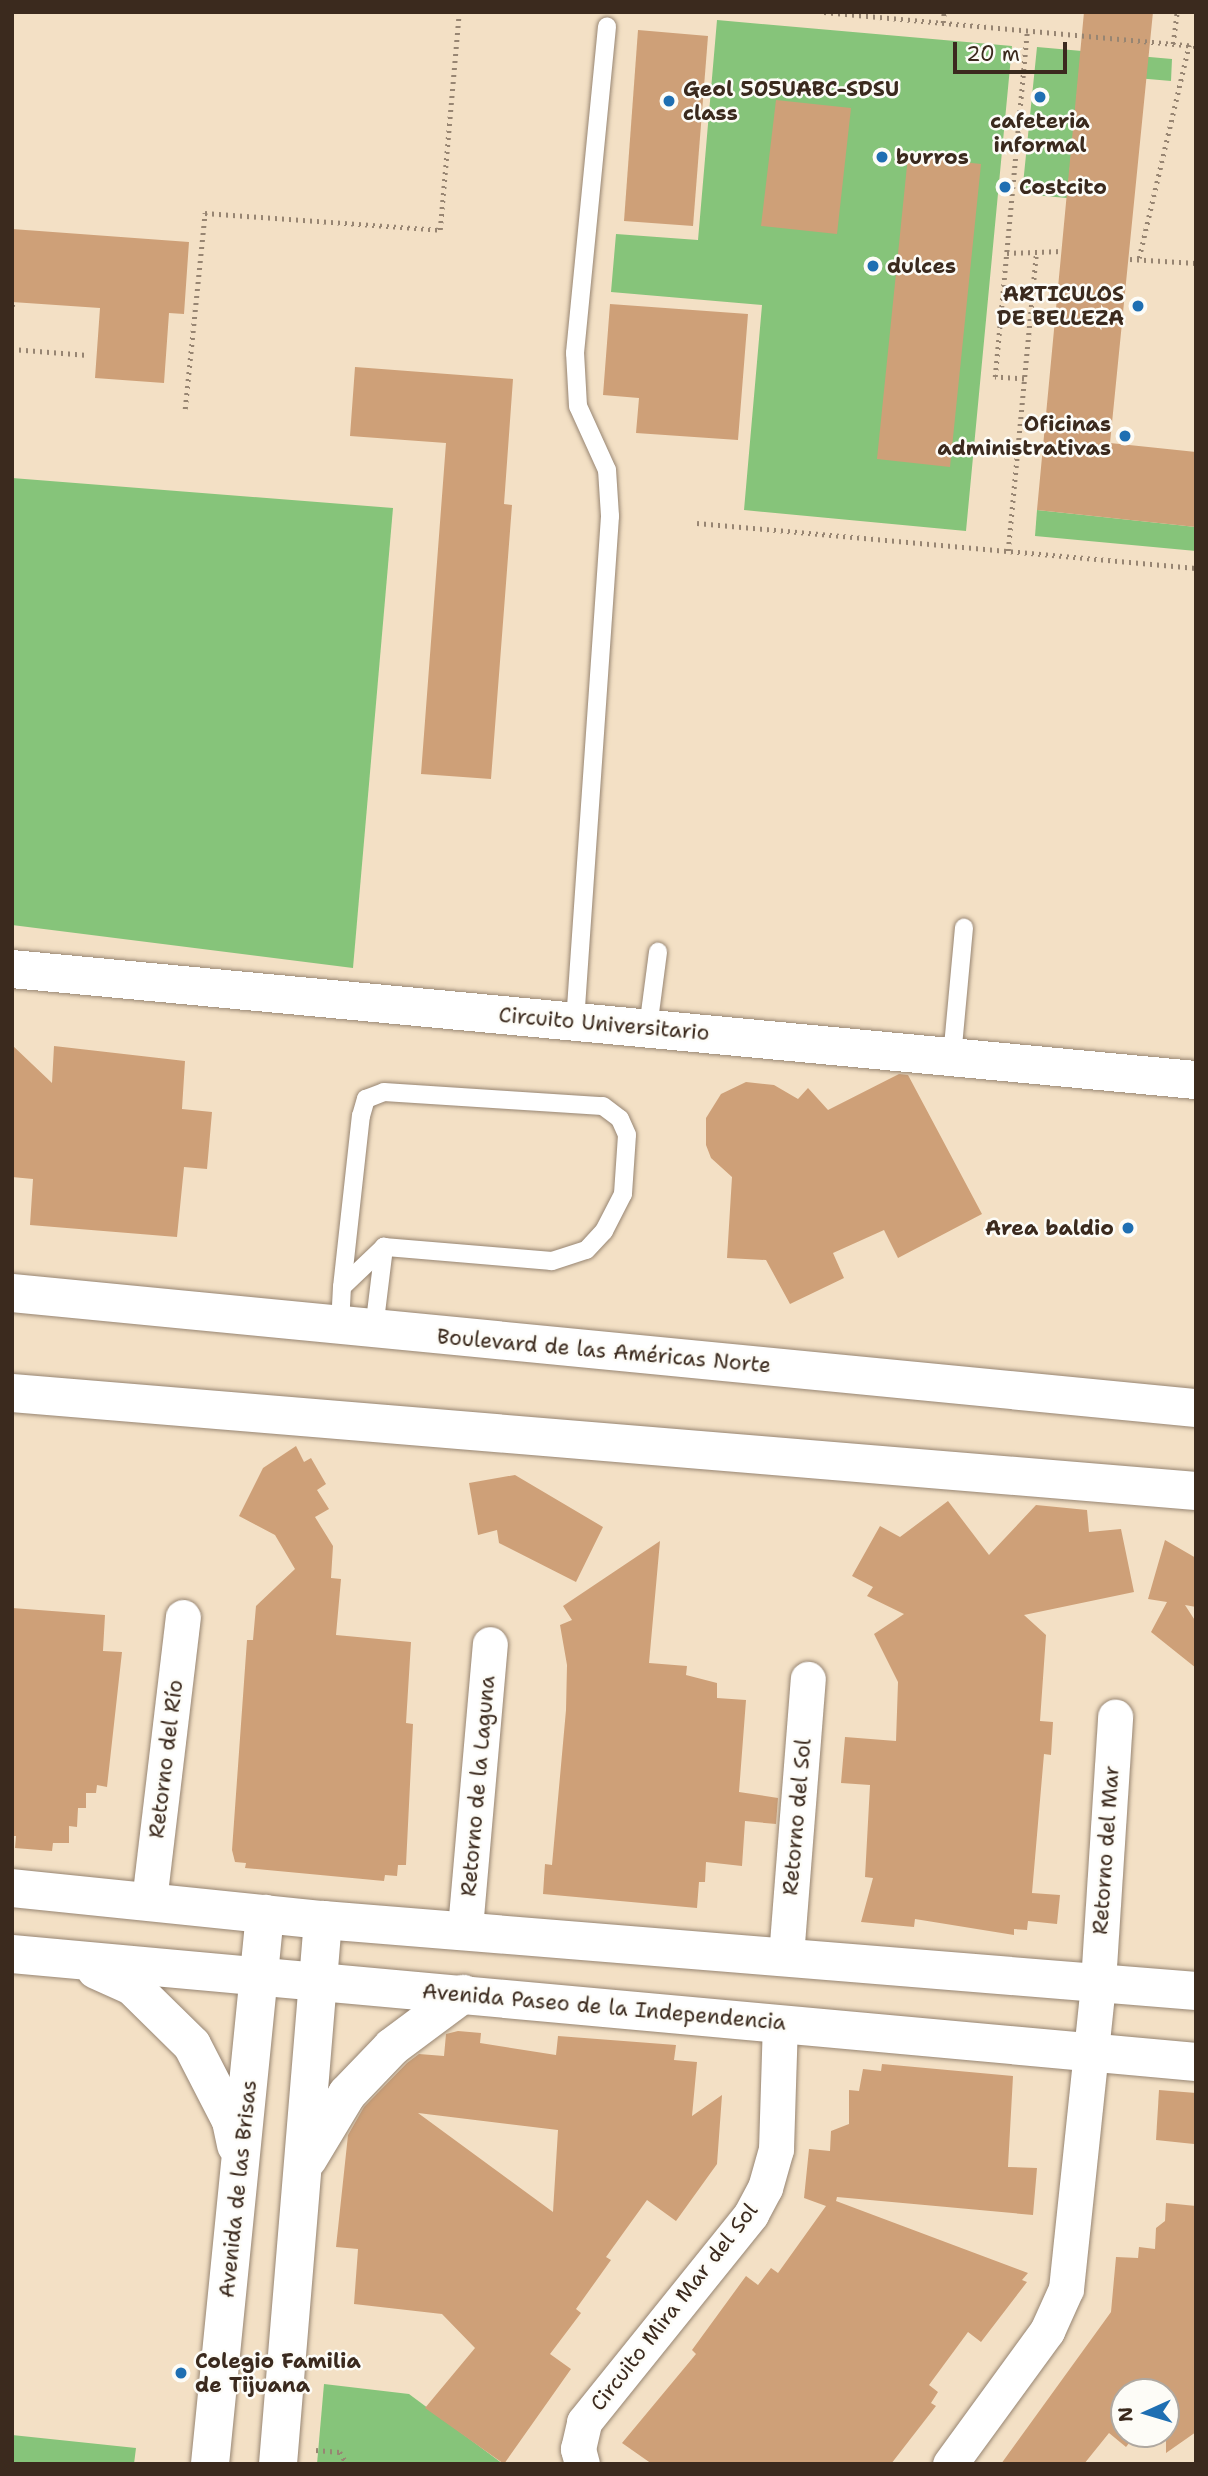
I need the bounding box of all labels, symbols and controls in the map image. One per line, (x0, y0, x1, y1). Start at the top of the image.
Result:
scale bar (956, 28, 1070, 72)
text: 20 m (966, 40, 1020, 68)
place label: Geol 505UABC-SDSU class (683, 76, 899, 126)
marker: cafeteria informal (1032, 89, 1048, 105)
marker: Geol 505UABC-SDSU class (661, 93, 677, 109)
place label: cafeteria informal (990, 108, 1090, 158)
place label: burros (896, 144, 969, 170)
marker: burros (874, 149, 890, 165)
place label: Costcito (1019, 174, 1107, 200)
marker: Costcito (997, 179, 1013, 195)
place label: dulces (887, 253, 956, 279)
marker: dulces (865, 258, 881, 274)
place label: ARTICULOS DE BELLEZA (997, 281, 1124, 331)
marker: ARTICULOS DE BELLEZA (1130, 298, 1146, 314)
place label: Oficinas administrativas (937, 411, 1111, 461)
marker: Oficinas administrativas (1117, 428, 1133, 444)
street label: Circuito Universitario (498, 1002, 710, 1046)
place label: Area baldio (985, 1215, 1114, 1241)
marker: Area baldio (1120, 1220, 1136, 1236)
street label: Boulevard de las Américas Norte (436, 1324, 772, 1378)
street label: Retorno de la Laguna (456, 1675, 500, 1897)
street label: Retorno del Río (144, 1678, 188, 1840)
street label: Retorno del Sol (778, 1738, 816, 1896)
street label: Retorno del Mar (1088, 1765, 1124, 1935)
street label: Avenida Paseo de la Independencia (421, 1979, 787, 2035)
street label: Avenida de las Brisas (214, 2079, 262, 2299)
street label: Circuito Mira Mar del Sol (585, 2198, 763, 2416)
place label: Colegio Familia de Tijuana (195, 2348, 361, 2398)
marker: Colegio Familia de Tijuana (173, 2365, 189, 2381)
north arrow (1110, 2378, 1180, 2448)
text: N (1113, 2406, 1139, 2423)

